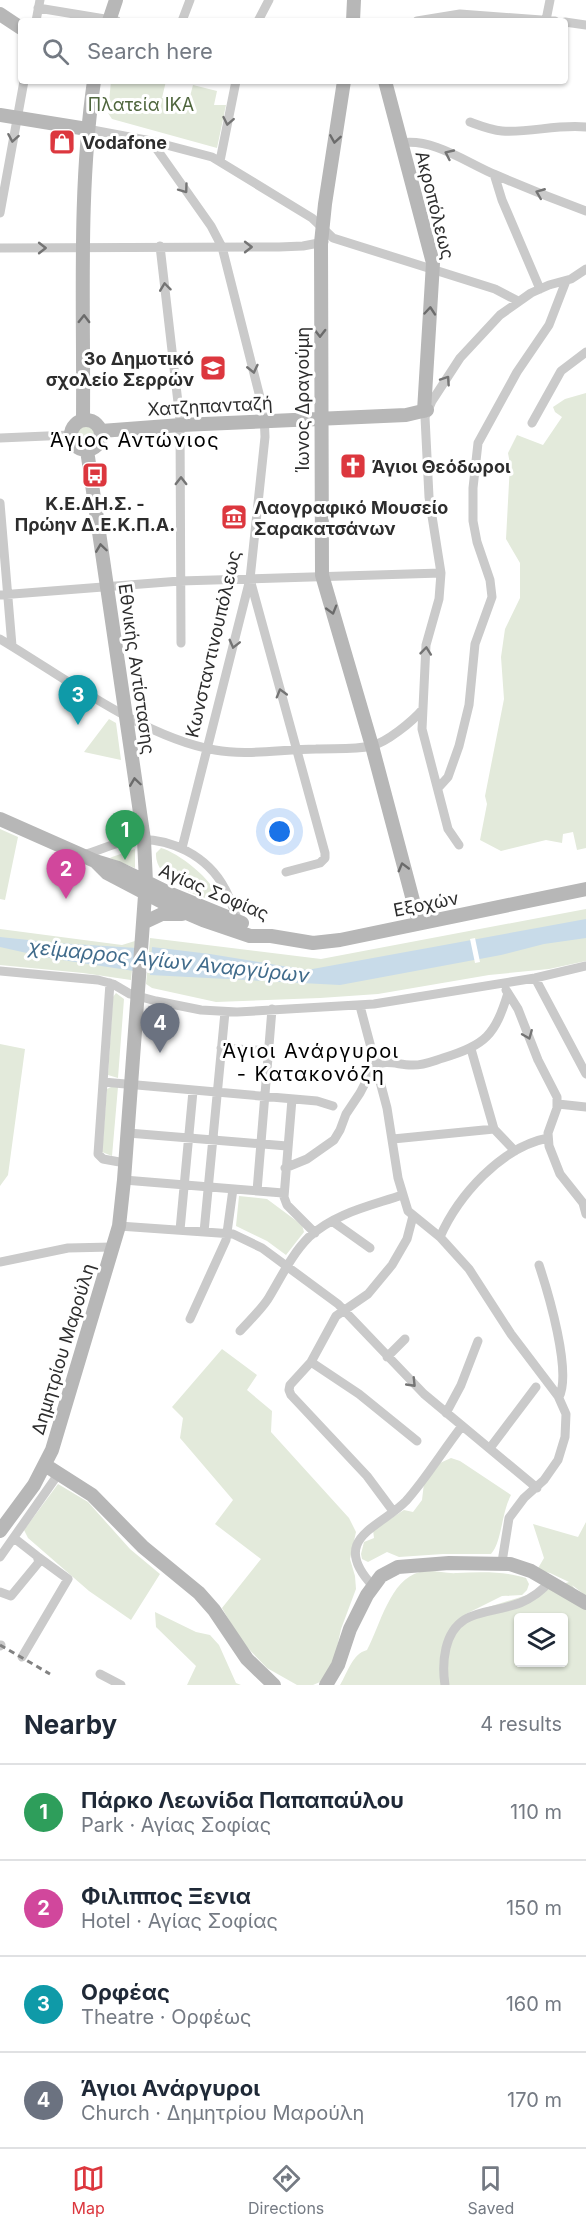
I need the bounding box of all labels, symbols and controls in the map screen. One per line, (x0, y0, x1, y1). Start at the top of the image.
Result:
search box (18, 18, 568, 84)
icon: search (39, 35, 72, 68)
text: Search here (87, 38, 213, 64)
park label: Πλατεία ΙΚΑ (88, 94, 194, 115)
one-way arrow (223, 116, 236, 126)
shop icon: Vodafone (47, 127, 77, 157)
place label: Vodafone (82, 132, 167, 153)
one-way arrow (7, 134, 19, 143)
one-way arrow (330, 134, 342, 143)
street label: Ακροπόλεως (411, 149, 459, 261)
one-way arrow (444, 149, 455, 161)
one-way arrow (177, 183, 188, 194)
one-way arrow (535, 188, 546, 200)
one-way arrow (243, 241, 252, 253)
one-way arrow (38, 242, 47, 254)
one-way arrow (159, 282, 172, 291)
one-way arrow (423, 306, 436, 316)
one-way arrow (78, 314, 90, 323)
street label: Ίωνος Δραγούμη (292, 327, 313, 473)
one-way arrow (314, 328, 326, 337)
place label: 3ο Δημοτικό σχολείο Σερρών (46, 348, 194, 390)
school or university icon: 3ο Δημοτικό σχολείο Σερρών (198, 353, 228, 383)
one-way arrow (246, 364, 259, 374)
one-way arrow (439, 375, 450, 386)
street label: Χατζηπανταζή (147, 392, 273, 420)
district label: Άγιος Αντώνιος (50, 428, 220, 452)
church icon: Άγιοι Θεόδωροι (338, 451, 368, 481)
place label: Άγιοι Θεόδωροι (372, 456, 511, 477)
bus stop icon: Κ.Ε.ΔΗ.Σ. - Πρώην Δ.Ε.Κ.Π.Α. (80, 460, 110, 490)
one-way arrow (175, 476, 187, 485)
place label: Κ.Ε.ΔΗ.Σ. - Πρώην Δ.Ε.Κ.Π.Α. (15, 493, 175, 535)
place label: Λαογραφικό Μουσείο Σαρακατσάνων (254, 497, 448, 539)
museum icon: Λαογραφικό Μουσείο Σαρακατσάνων (219, 502, 249, 532)
one-way arrow (95, 543, 107, 553)
street label: Κωνσταντινουπόλεως (181, 548, 245, 740)
street label: Εθνικής Αντίστασης (115, 582, 159, 756)
one-way arrow (325, 604, 337, 615)
one-way arrow (229, 638, 242, 648)
one-way arrow (419, 646, 432, 656)
pin: 3 (58, 676, 98, 725)
one-way arrow (276, 688, 289, 698)
one-way arrow (130, 778, 142, 787)
pin: 1 (106, 810, 144, 860)
your location (265, 817, 294, 846)
pin: 2 (46, 850, 86, 899)
street label: Αγίας Σοφίας (156, 859, 272, 925)
one-way arrow (398, 862, 410, 872)
street label: Εξοχών (392, 887, 461, 921)
water label: χείμαρρος Αγίων Αναργύρων (27, 934, 312, 988)
pin: 4 (140, 1004, 180, 1053)
one-way arrow (521, 1029, 533, 1040)
district label: Άγιοι Ανάργυροι - Κατακονόζη (222, 1039, 400, 1086)
street label: Δημητρίου Μαρούλη (27, 1261, 99, 1437)
one-way arrow (405, 1376, 416, 1386)
map controls (514, 1613, 568, 1667)
button: layers (514, 1613, 568, 1667)
text: Nearby (24, 1709, 117, 1740)
text: 4 results (480, 1712, 562, 1736)
text: Πάρκο Λεωνίδα Παπαπαύλου (81, 1787, 404, 1813)
text: 1 (39, 1800, 48, 1824)
text: 110 m (510, 1800, 562, 1824)
text: Park · Αγίας Σοφίας (81, 1813, 271, 1837)
text: Φιλιππος Ξενια (81, 1883, 251, 1909)
text: 2 (37, 1896, 50, 1920)
text: 150 m (506, 1896, 562, 1920)
text: Hotel · Αγίας Σοφίας (81, 1909, 278, 1933)
text: Ορφέας (81, 1979, 170, 2005)
text: 3 (37, 1992, 50, 2016)
text: 160 m (506, 1992, 562, 2016)
text: Theatre · Ορφέως (81, 2005, 251, 2029)
text: Άγιοι Ανάργυροι (81, 2075, 260, 2101)
text: 4 (37, 2088, 50, 2112)
text: 170 m (507, 2088, 562, 2112)
text: Church · Δημητρίου Μαρούλη (81, 2101, 364, 2125)
tab: Map (72, 2162, 105, 2218)
tab: Directions (248, 2162, 324, 2218)
tab: Saved (468, 2162, 514, 2218)

